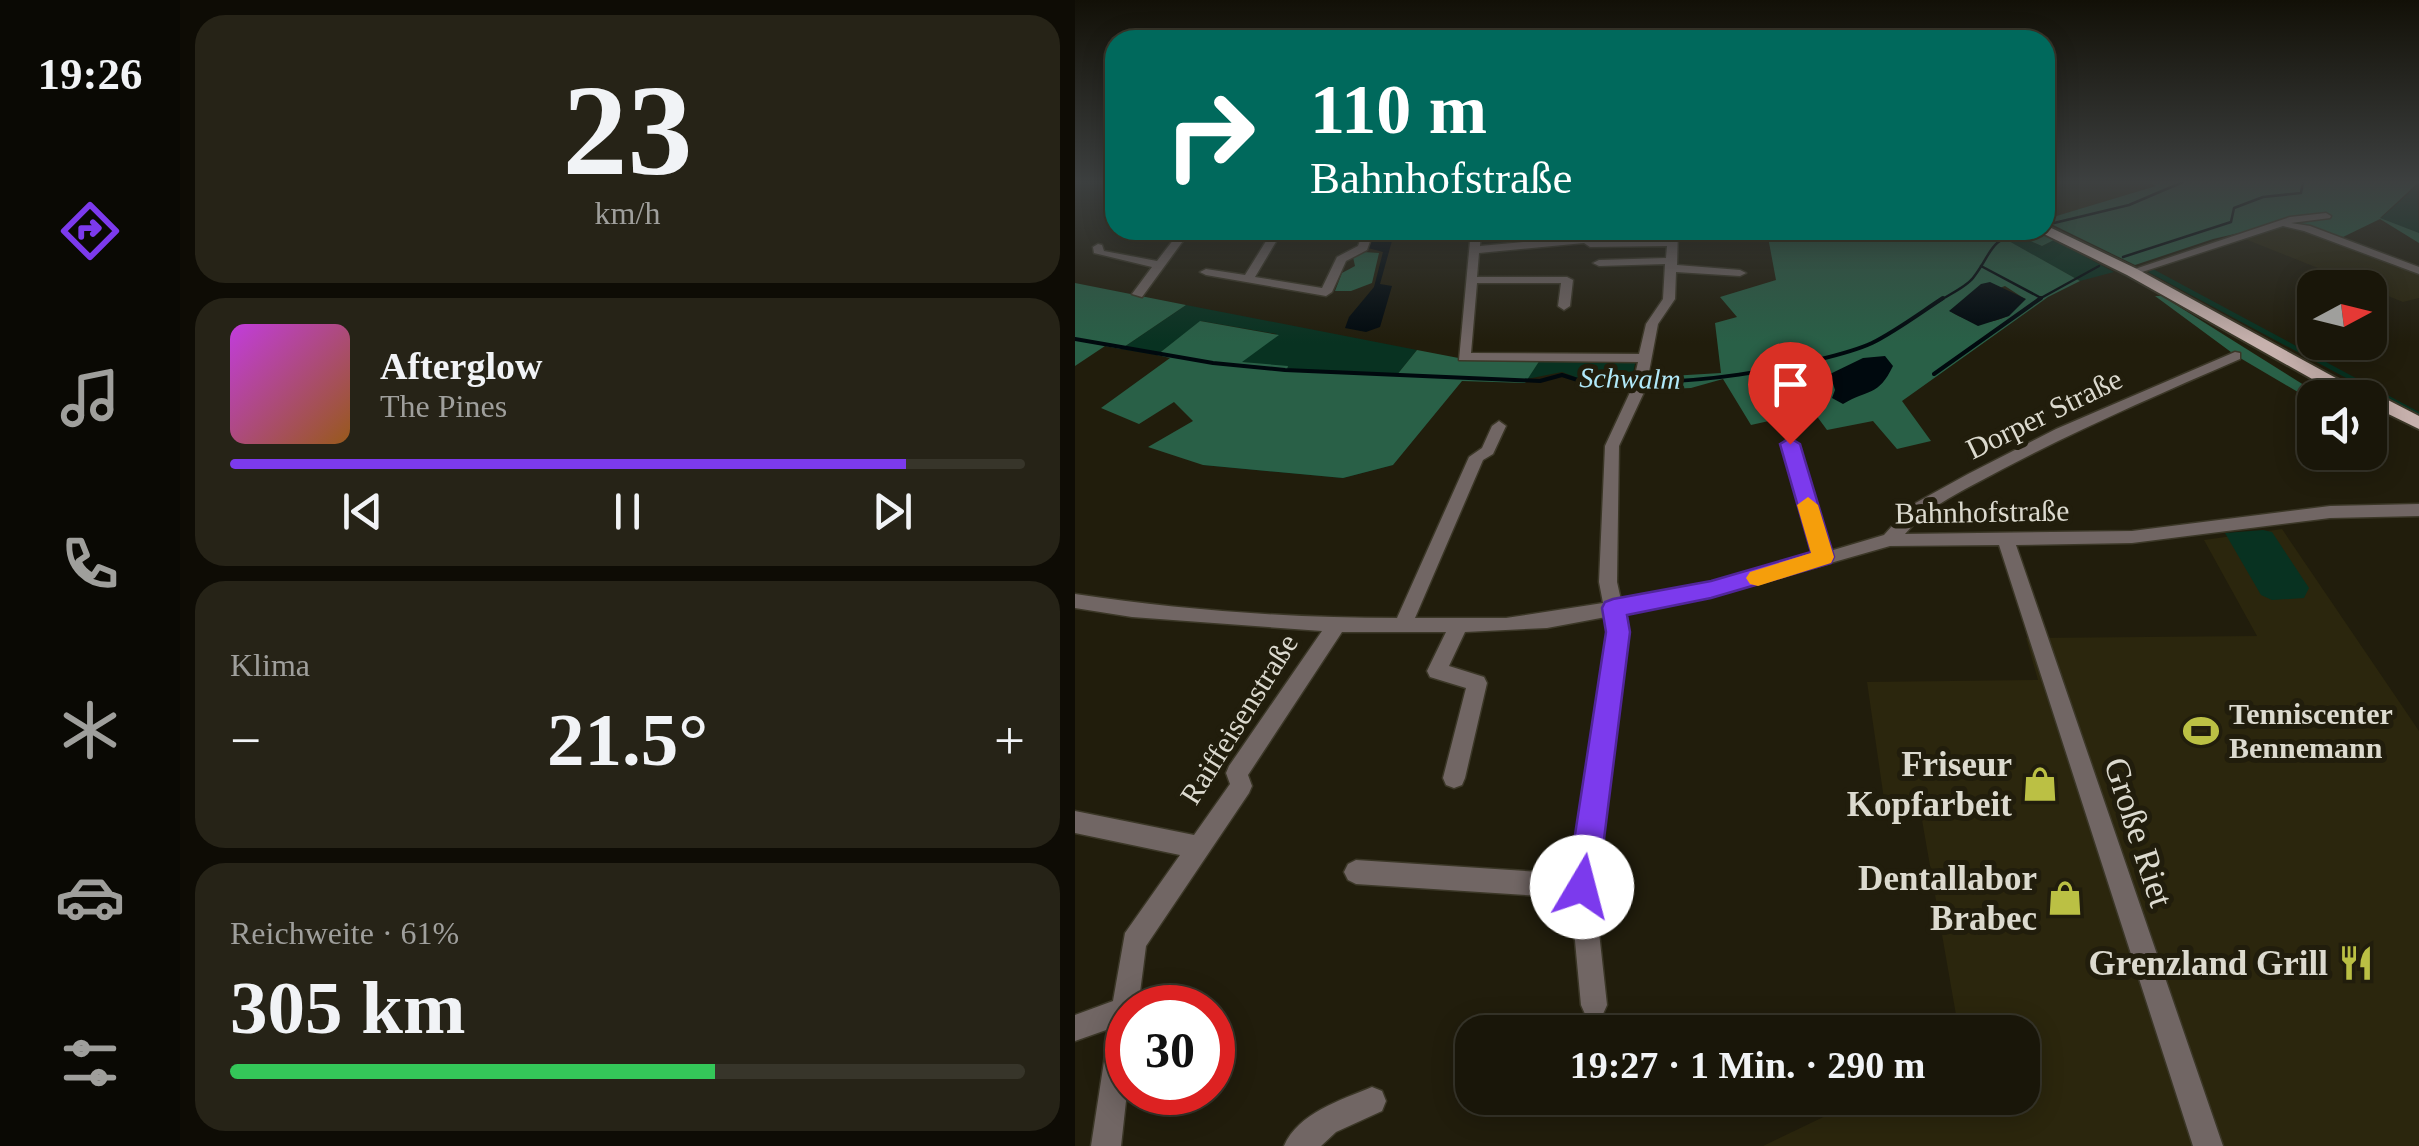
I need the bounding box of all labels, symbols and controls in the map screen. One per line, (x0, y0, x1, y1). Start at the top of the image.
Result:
text: 19:26 (38, 49, 143, 99)
text: 23 (563, 58, 693, 202)
icon: right (1145, 70, 1275, 200)
text: 110 m (1310, 71, 1487, 148)
text: Bahnhofstraße (1310, 153, 1572, 203)
text: km/h (595, 195, 660, 231)
icon: directions (55, 196, 125, 266)
north arrow (2297, 270, 2387, 360)
map controls (2297, 270, 2387, 470)
pin (1748, 342, 1833, 445)
text: Afterglow (380, 345, 542, 387)
icon: arrive (1763, 357, 1818, 412)
water label: Schwalm (1579, 362, 1681, 395)
street label: Dorper Straße (1961, 362, 2127, 465)
icon: music (55, 363, 125, 433)
button: sound (2297, 380, 2387, 470)
text: The Pines (380, 388, 507, 424)
icon: previous (335, 484, 390, 539)
icon: pause (600, 484, 655, 539)
icon: next (865, 484, 920, 539)
street label: Bahnhofstraße (1894, 493, 2070, 530)
icon: phone (55, 529, 125, 599)
street label: Raiffeisenstraße (1173, 628, 1304, 810)
text: Klima (230, 647, 310, 683)
icon: climate (55, 695, 125, 765)
place label: Tenniscenter Bennemann (2229, 697, 2393, 764)
text: 21.5° (547, 698, 708, 781)
text: − (230, 710, 261, 771)
text: + (994, 710, 1025, 771)
sports icon: Tenniscenter Bennemann (2182, 712, 2220, 750)
place label: Friseur Kopfarbeit (1847, 745, 2012, 824)
street label: Große Riet (2096, 753, 2181, 912)
shop icon: Friseur Kopfarbeit (2021, 765, 2059, 803)
position arrow (1530, 835, 1634, 939)
place label: Dentallabor Brabec (1858, 859, 2037, 938)
icon: car (55, 862, 125, 932)
shop icon: Dentallabor Brabec (2046, 879, 2084, 917)
text: Reichweite · 61% (230, 915, 459, 951)
place label: Grenzland Grill (2089, 944, 2328, 983)
restaurant icon: Grenzland Grill (2337, 944, 2375, 982)
text: 305 km (230, 966, 465, 1049)
speed limit sign: 30 (1105, 985, 1235, 1115)
icon: filters (55, 1028, 125, 1098)
text: 19:27 · 1 Min. · 290 m (1570, 1044, 1925, 1086)

